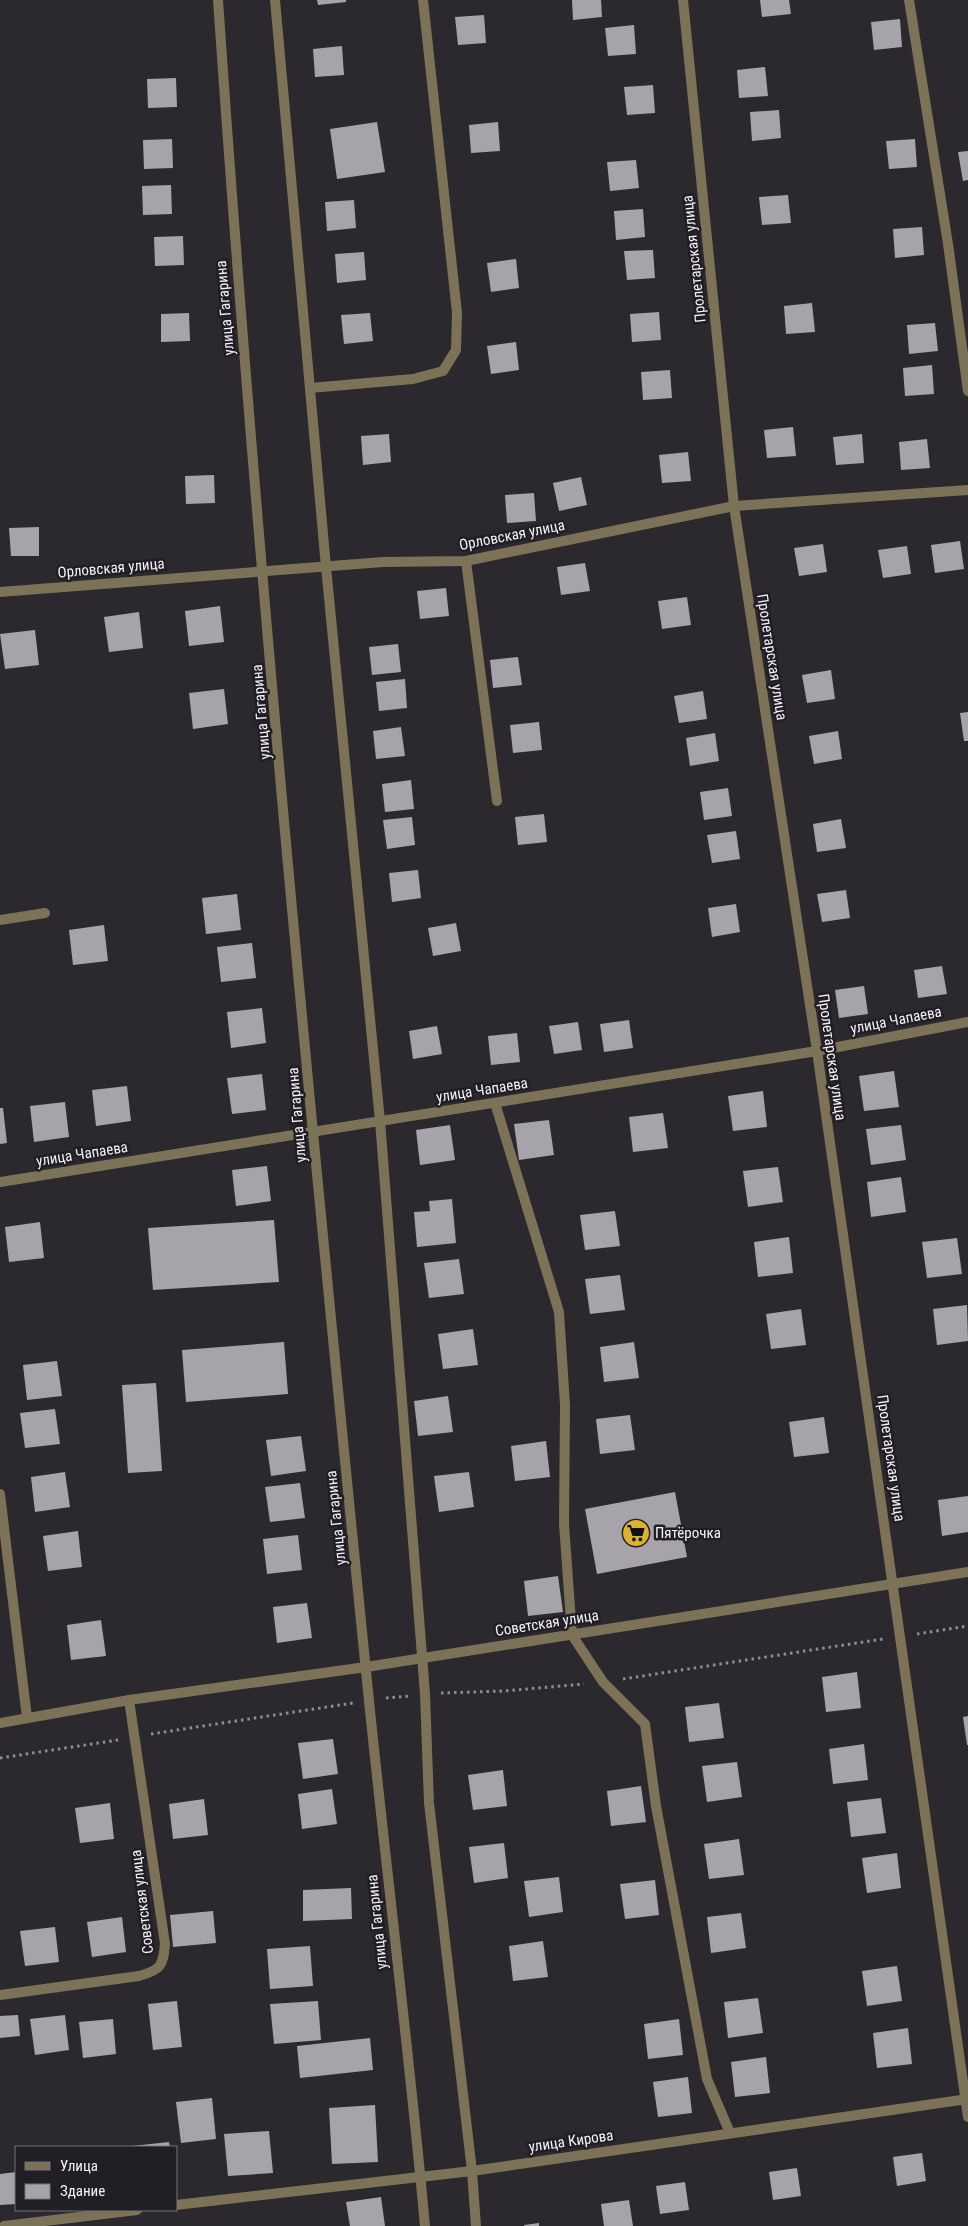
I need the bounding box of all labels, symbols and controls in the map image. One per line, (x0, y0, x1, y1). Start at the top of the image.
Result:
street label: Пролетарская улица (678, 194, 710, 324)
street label: улица Гагарина (212, 260, 238, 356)
street label: Орловская улица (458, 516, 566, 554)
street label: Орловская улица (57, 554, 165, 582)
street label: Пролетарская улица (753, 592, 791, 722)
street label: улица Гагарина (248, 664, 274, 760)
street label: Пролетарская улица (814, 992, 850, 1122)
street label: улица Чапаева (849, 1002, 943, 1038)
street label: улица Гагарина (284, 1067, 310, 1163)
street label: улица Чапаева (435, 1074, 529, 1106)
street label: улица Чапаева (35, 1138, 129, 1170)
street label: Пролетарская улица (873, 1393, 909, 1523)
street label: улица Гагарина (322, 1470, 350, 1566)
supermarket icon: Пятёрочка (621, 1518, 651, 1548)
place label: Пятёрочка (655, 1524, 721, 1542)
street label: Советская улица (494, 1606, 600, 1640)
street label: Советская улица (127, 1849, 157, 1955)
street label: улица Гагарина (363, 1874, 391, 1970)
street label: улица Кирова (528, 2126, 614, 2156)
legend (15, 2146, 178, 2211)
text: Улица (60, 2157, 98, 2175)
text: Здание (60, 2182, 105, 2200)

